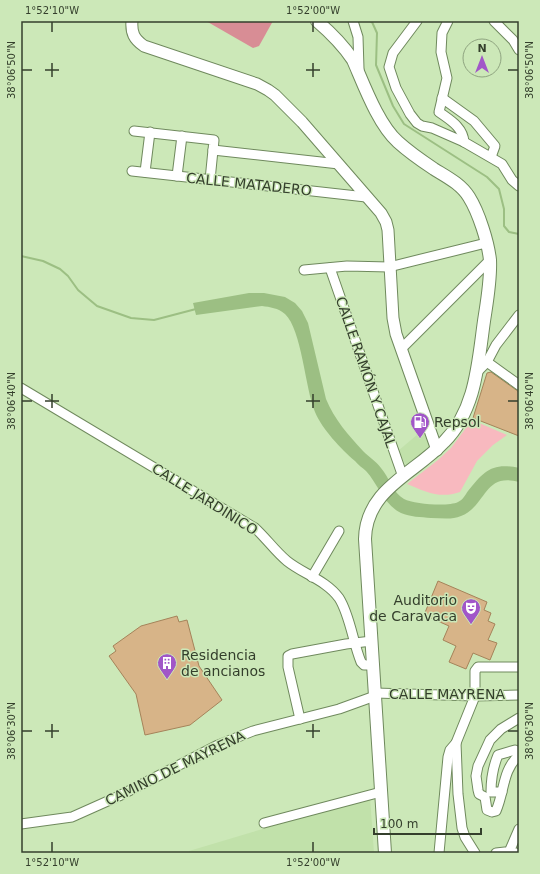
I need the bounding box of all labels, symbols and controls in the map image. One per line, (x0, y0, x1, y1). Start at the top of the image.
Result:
text: 1°52'10"W (25, 5, 79, 16)
text: 1°52'00"W (286, 5, 340, 16)
north arrow (462, 38, 502, 78)
text: 38°06'50"N (6, 41, 17, 99)
text: 38°06'50"N (524, 41, 535, 99)
text: N (477, 42, 487, 55)
street label: CALLE MATADERO (185, 169, 313, 199)
street label: CALLE RAMÓN Y CAJAL (333, 294, 400, 450)
text: 38°06'40"N (6, 372, 17, 430)
text: 38°06'40"N (524, 372, 535, 430)
fuel station icon: Repsol (409, 411, 431, 439)
place label: Repsol (434, 414, 480, 430)
street label: CALLE JARDINICO (149, 460, 261, 538)
place label: Auditorio de Caravaca (369, 592, 457, 624)
theatre icon: Auditorio de Caravaca (460, 597, 482, 625)
place label: Residencia de ancianos (181, 647, 265, 679)
building icon: Residencia de ancianos (156, 652, 178, 680)
street label: CALLE MAYRENA (389, 686, 505, 702)
text: 38°06'30"N (6, 702, 17, 760)
text: 38°06'30"N (524, 702, 535, 760)
street label: CAMINO DE MAYRENA (103, 727, 248, 809)
scale bar (374, 810, 481, 836)
text: 100 m (380, 817, 418, 831)
text: 1°52'10"W (25, 857, 79, 868)
text: 1°52'00"W (286, 857, 340, 868)

